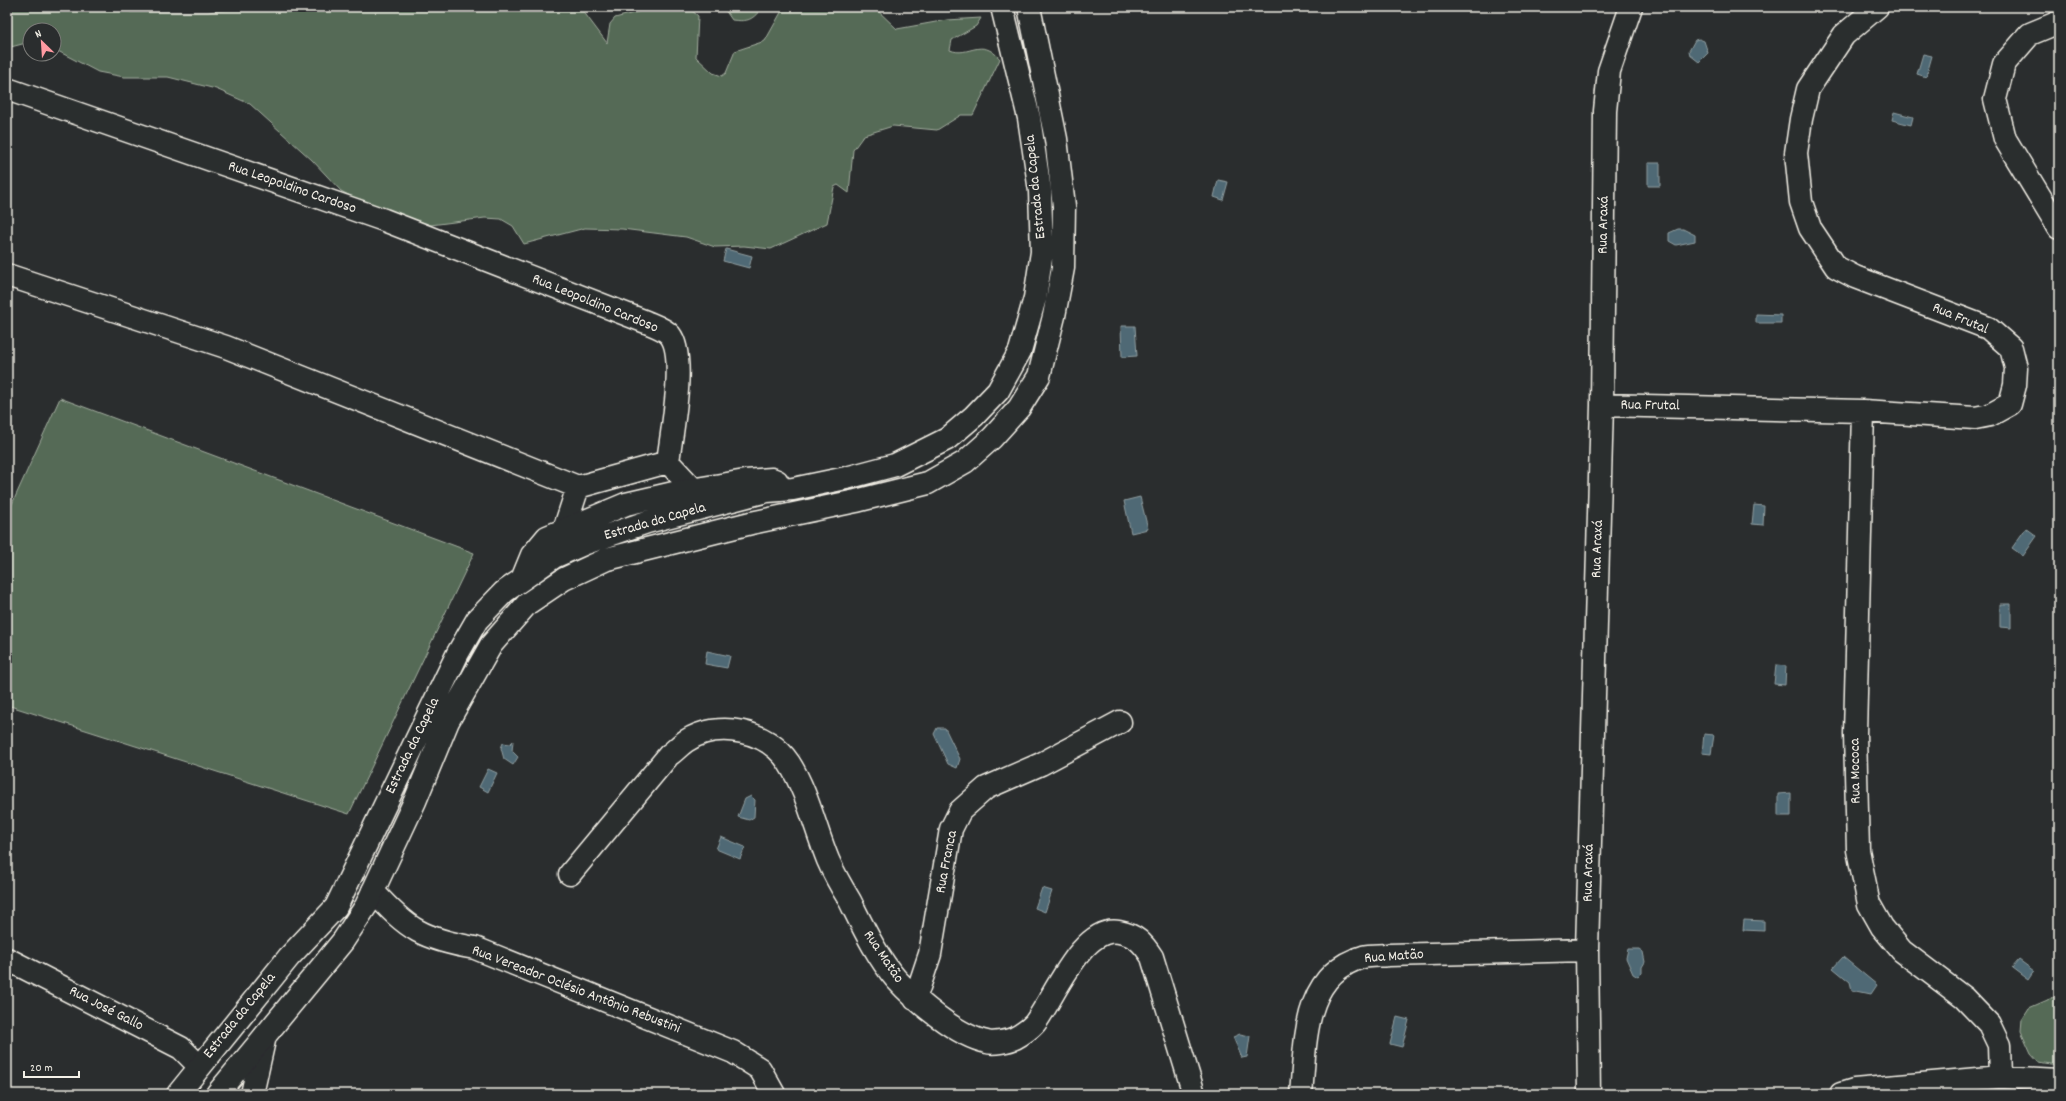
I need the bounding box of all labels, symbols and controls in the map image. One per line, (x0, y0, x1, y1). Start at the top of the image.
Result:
north arrow (22, 22, 62, 62)
text: N (33, 26, 45, 43)
street label: Estrada da Capela (1019, 133, 1052, 240)
street label: Rua Leopoldino Cardoso (225, 156, 359, 220)
street label: Rua Araxá (1592, 195, 1616, 254)
street label: Rua Leopoldino Cardoso (529, 269, 662, 339)
street label: Rua Frutal (1928, 297, 1992, 341)
street label: Rua Frutal (1620, 394, 1680, 418)
street label: Estrada da Capela (602, 497, 709, 547)
street label: Rua Araxá (1586, 519, 1610, 578)
street label: Estrada da Capela (380, 693, 446, 798)
street label: Rua Mococa (1844, 737, 1868, 804)
street label: Rua Franca (930, 828, 964, 895)
street label: Rua Araxá (1577, 843, 1601, 902)
street label: Rua Matão (857, 926, 909, 988)
street label: Rua Vereador Oclésio Antônio Rebustini (468, 940, 684, 1040)
street label: Rua Matão (1363, 944, 1425, 970)
street label: Estrada da Capela (198, 968, 282, 1064)
street label: Rua José Gallo (65, 981, 147, 1037)
scale bar (24, 1053, 79, 1079)
text: 20 m (30, 1060, 53, 1077)

